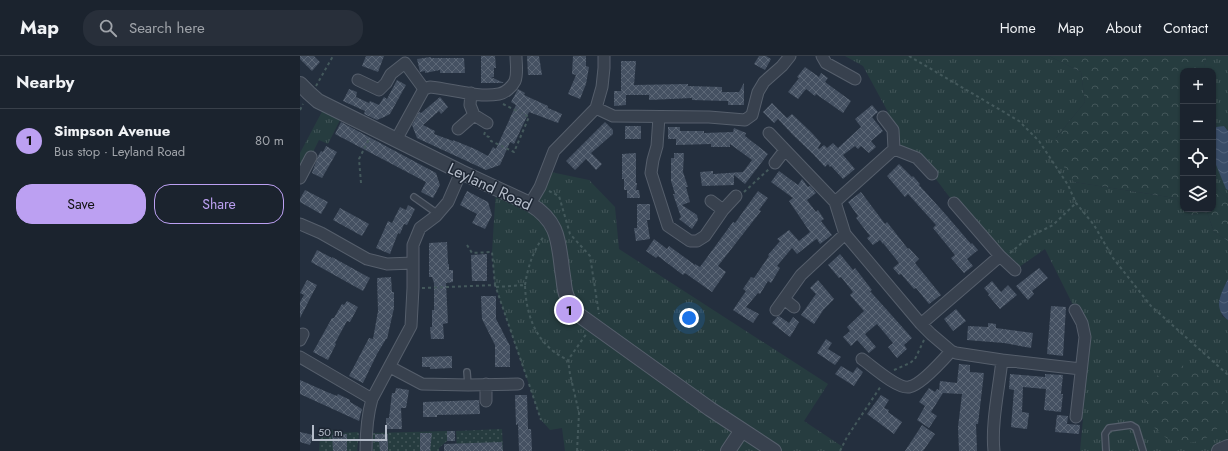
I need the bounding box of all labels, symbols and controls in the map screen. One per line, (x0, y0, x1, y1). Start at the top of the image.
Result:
search box (83, 10, 363, 46)
text: Map (20, 14, 59, 41)
icon: search (97, 17, 119, 39)
text: Search here (129, 17, 205, 39)
text: Home (1000, 18, 1036, 38)
text: Map (1058, 18, 1084, 38)
text: About (1106, 18, 1141, 38)
text: Contact (1163, 18, 1208, 38)
map controls (1180, 68, 1216, 212)
button: + (1180, 68, 1216, 104)
text: Nearby (16, 70, 74, 94)
button: − (1180, 104, 1216, 140)
text: Simpson Avenue (54, 120, 170, 142)
text: 1 (26, 131, 32, 150)
text: 80 m (255, 131, 284, 150)
button: locate (1180, 140, 1216, 176)
text: Bus stop · Leyland Road (54, 142, 185, 161)
street label: Leyland Road (444, 157, 536, 216)
button: layers (1180, 176, 1216, 212)
button: Save (16, 184, 146, 224)
button: Share (154, 184, 284, 224)
pin: 1 (556, 295, 582, 325)
your location (679, 308, 699, 328)
scale bar (312, 423, 387, 442)
text: 50 m (318, 424, 343, 440)

